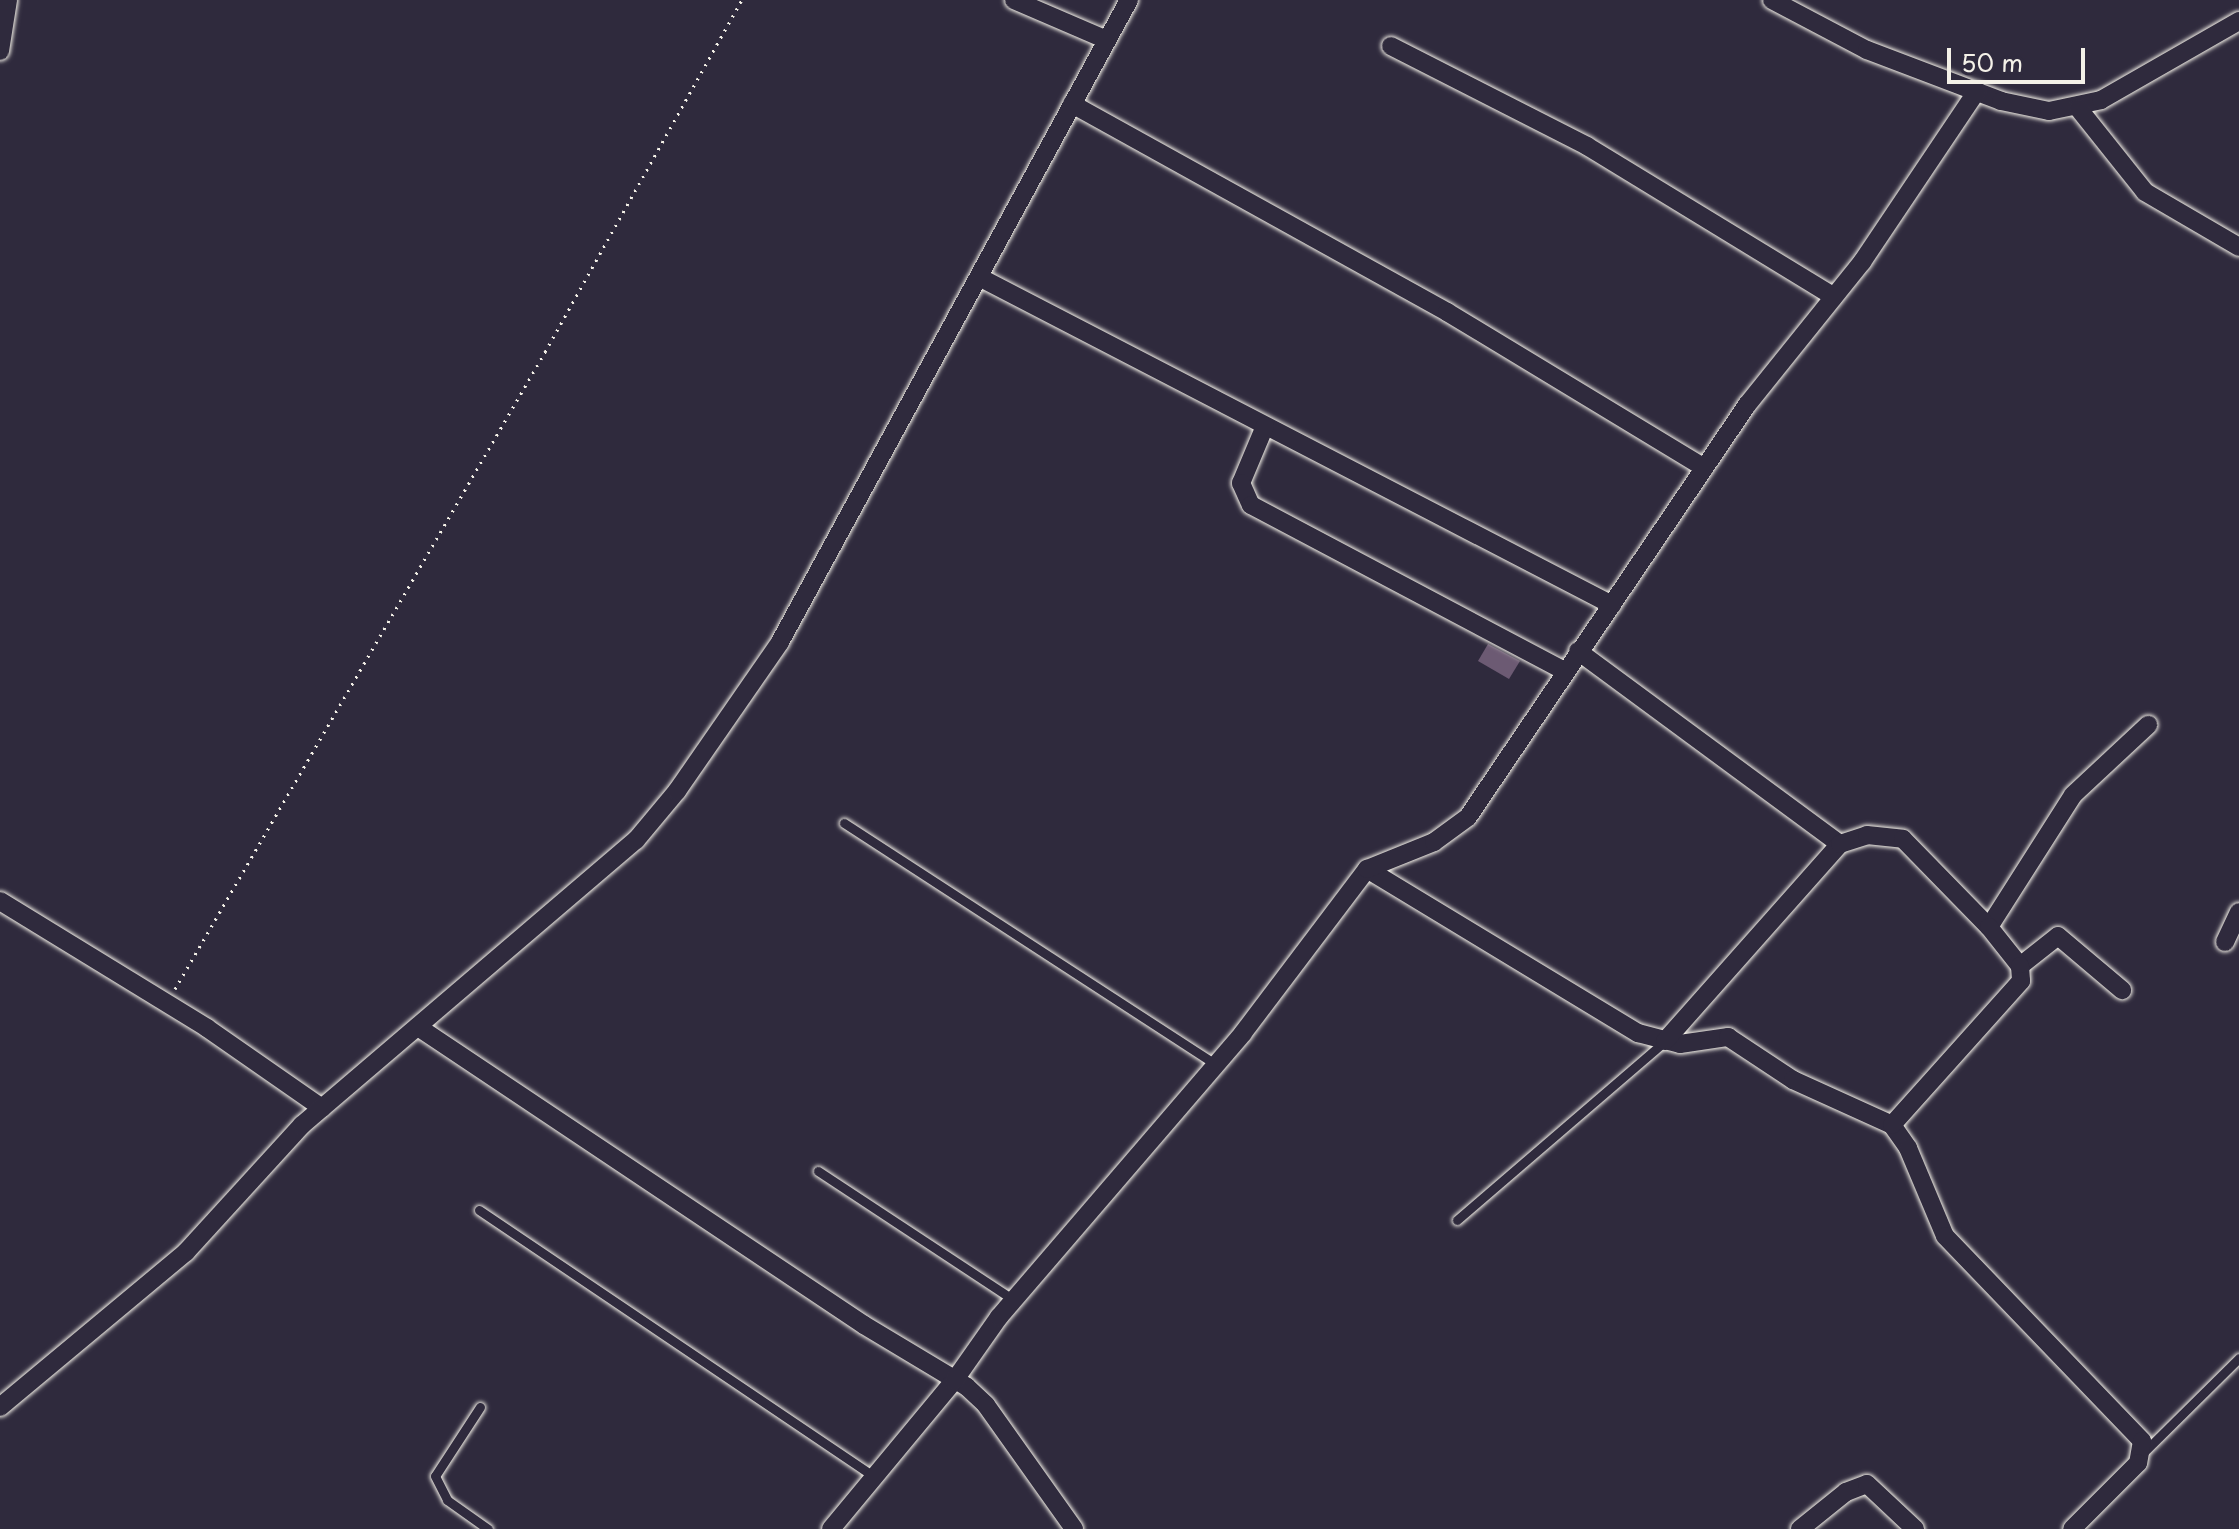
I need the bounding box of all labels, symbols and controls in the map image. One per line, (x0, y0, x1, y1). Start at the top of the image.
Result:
scale bar (1951, 32, 2089, 82)
text: 50 m (1961, 44, 2023, 80)

